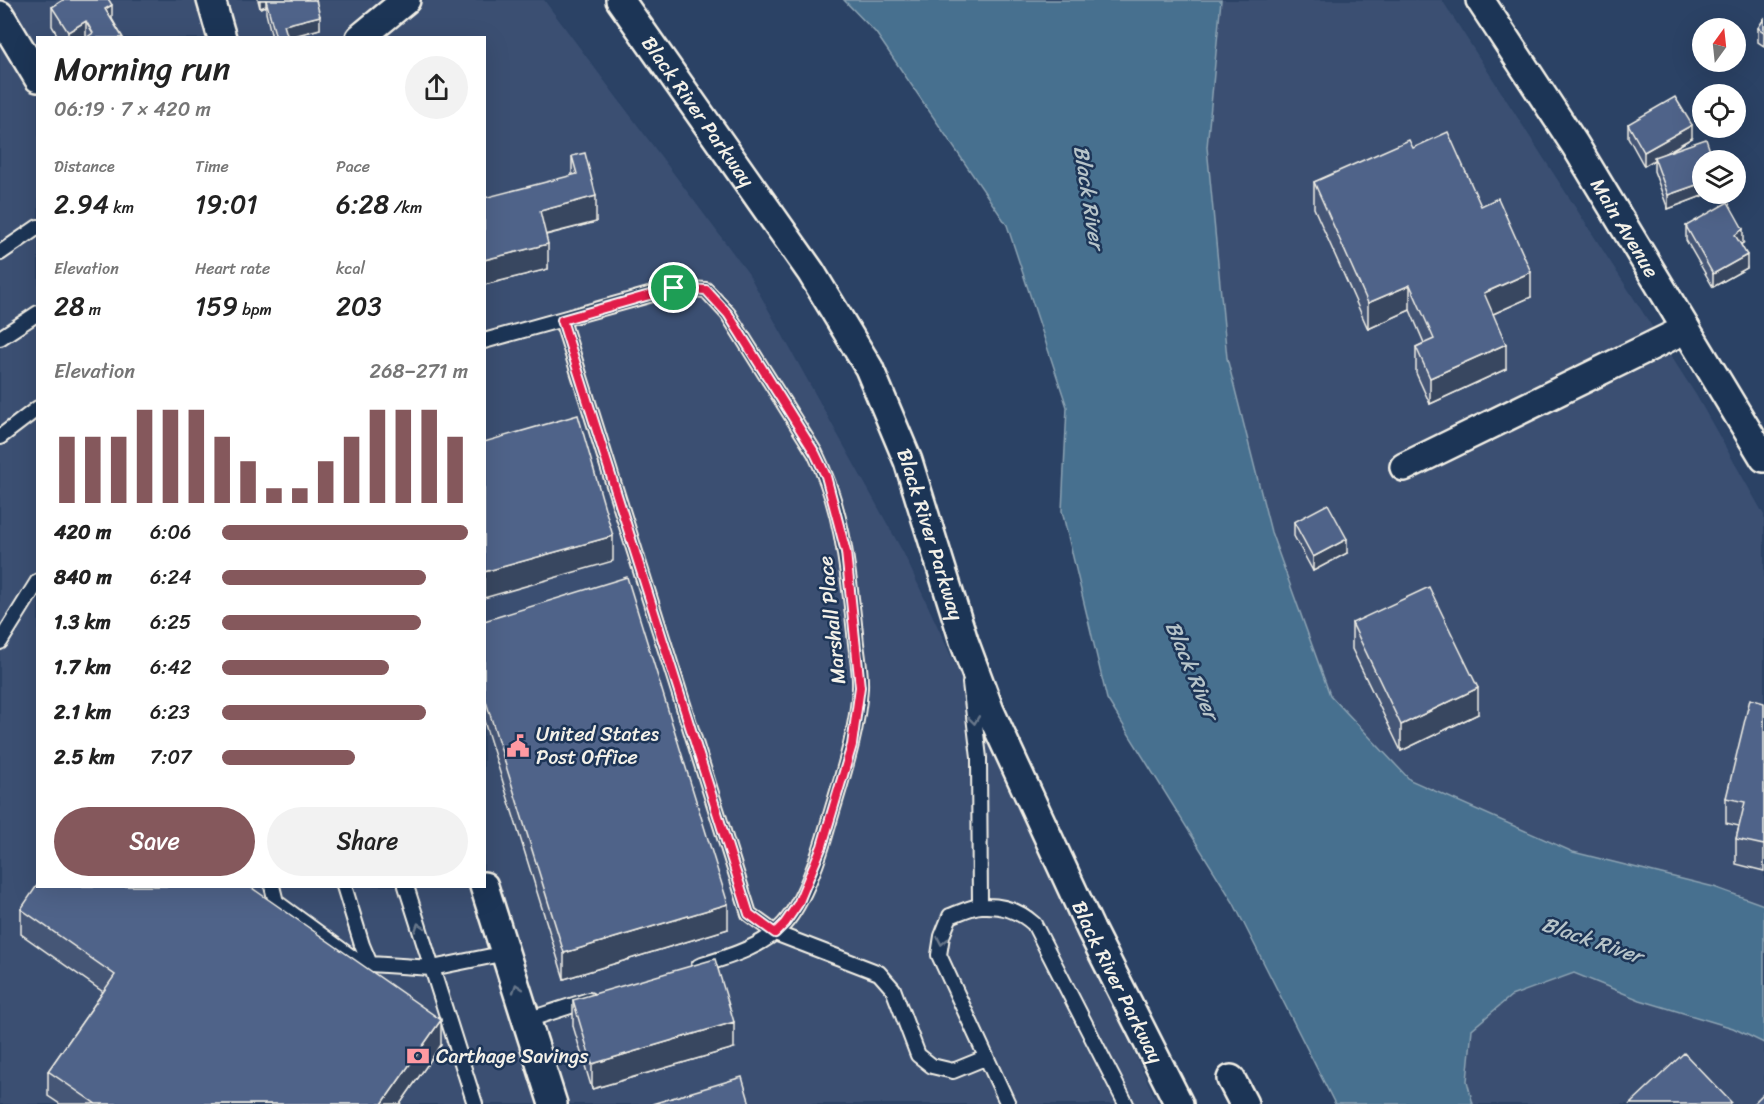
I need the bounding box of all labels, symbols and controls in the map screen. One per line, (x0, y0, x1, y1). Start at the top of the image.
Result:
north arrow (1692, 18, 1746, 72)
map controls (1692, 18, 1746, 204)
street label: Black River Parkway (632, 28, 764, 195)
text: Morning run (54, 40, 230, 98)
button: share (405, 56, 468, 119)
button: locate (1692, 84, 1746, 138)
text: 06:19 · 7 × 420 m (54, 92, 211, 127)
water label: Black River (1062, 143, 1117, 256)
button: layers (1692, 150, 1746, 204)
text: Distance (54, 152, 115, 181)
text: Time (195, 152, 229, 181)
text: Pace (336, 152, 370, 181)
street label: Main Avenue (1581, 171, 1669, 285)
text: 2.94 (54, 181, 109, 227)
text: 19:01 (195, 181, 258, 227)
text: 6:28 (336, 181, 389, 227)
text: km (109, 193, 134, 222)
text: /km (389, 193, 422, 222)
text: Elevation (54, 254, 119, 283)
text: Heart rate (195, 254, 270, 283)
text: kcal (336, 254, 365, 283)
pin (648, 262, 699, 313)
icon: arrive (657, 271, 690, 304)
text: 28 (54, 283, 85, 329)
text: 159 (195, 283, 238, 329)
text: 203 (336, 283, 382, 329)
text: m (85, 295, 101, 324)
text: bpm (238, 295, 272, 324)
text: Elevation (54, 354, 135, 389)
text: 268–271 m (370, 354, 468, 389)
street label: Black River Parkway (887, 443, 974, 625)
text: 420 m (54, 515, 111, 550)
text: 6:06 (150, 515, 191, 550)
street label: Marshall Place (808, 554, 856, 686)
text: 840 m (54, 560, 112, 595)
text: 6:24 (150, 560, 191, 595)
text: 1.3 km (54, 605, 111, 640)
text: 6:25 (150, 605, 191, 640)
water label: Black River (1154, 615, 1232, 729)
text: 1.7 km (54, 650, 111, 685)
text: 6:42 (150, 650, 191, 685)
text: 2.1 km (54, 695, 111, 730)
text: 6:23 (150, 695, 190, 730)
one-way arrow (968, 715, 980, 724)
place label: United States Post Office (536, 717, 660, 775)
public building icon: United States Post Office (505, 733, 531, 759)
text: 2.5 km (54, 740, 115, 775)
text: 7:07 (150, 740, 192, 775)
button: Save (54, 807, 255, 876)
button: Share (267, 807, 468, 876)
street label: Black River Parkway (1062, 894, 1174, 1070)
water label: Black River (1537, 905, 1651, 976)
one-way arrow (413, 923, 426, 933)
one-way arrow (936, 936, 949, 946)
one-way arrow (512, 983, 524, 994)
place label: Carthage Savings (436, 1039, 589, 1074)
bank icon: Carthage Savings (405, 1043, 431, 1069)

